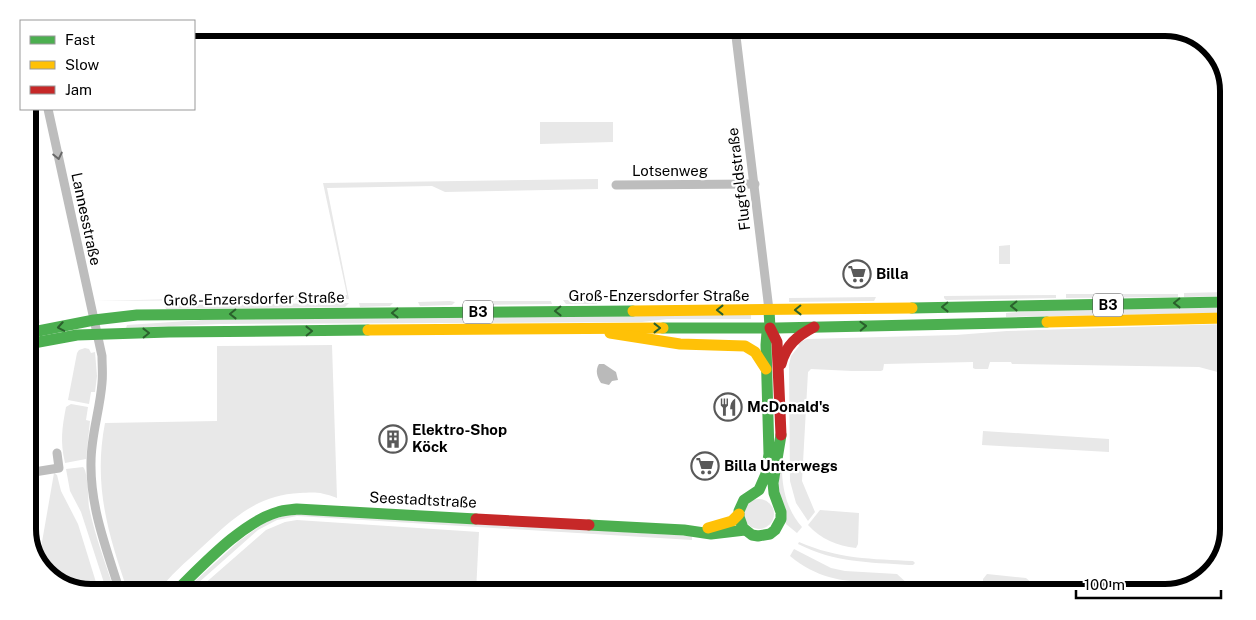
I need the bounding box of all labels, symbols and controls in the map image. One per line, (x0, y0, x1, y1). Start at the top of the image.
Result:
legend (20, 20, 195, 110)
text: Fast (65, 31, 95, 48)
text: Slow (65, 56, 100, 73)
text: Jam (65, 81, 92, 98)
street label: Flugfeldstraße (724, 127, 753, 231)
one-way arrow (52, 152, 63, 161)
street label: Lotsenweg (632, 162, 708, 179)
street label: Lannesstraße (68, 171, 105, 267)
supermarket icon: Billa (842, 259, 872, 289)
place label: Billa (876, 265, 908, 282)
street label: Groß-Enzersdorfer Straße (568, 287, 750, 304)
street label: Groß-Enzersdorfer Straße (163, 288, 345, 309)
road number: B3 (1093, 294, 1123, 316)
one-way arrow (1172, 298, 1180, 308)
road number: B3 (463, 300, 493, 324)
one-way arrow (1010, 301, 1018, 311)
one-way arrow (941, 302, 949, 313)
one-way arrow (716, 305, 724, 315)
one-way arrow (794, 305, 802, 315)
one-way arrow (553, 306, 561, 316)
one-way arrow (391, 308, 398, 318)
one-way arrow (228, 309, 236, 319)
one-way arrow (859, 320, 867, 331)
one-way arrow (56, 322, 65, 332)
one-way arrow (654, 323, 661, 333)
one-way arrow (305, 326, 313, 336)
one-way arrow (142, 328, 150, 338)
restaurant icon: McDonald's (713, 392, 743, 422)
place label: McDonald's (747, 398, 830, 415)
place label: Elektro-Shop Köck (412, 421, 507, 455)
building icon: Elektro-Shop Köck (378, 424, 408, 454)
supermarket icon: Billa Unterwegs (690, 451, 720, 481)
place label: Billa Unterwegs (724, 457, 838, 474)
street label: Seestadtstraße (369, 488, 477, 511)
scale bar (1076, 568, 1221, 600)
text: 100 m (1084, 576, 1125, 593)

